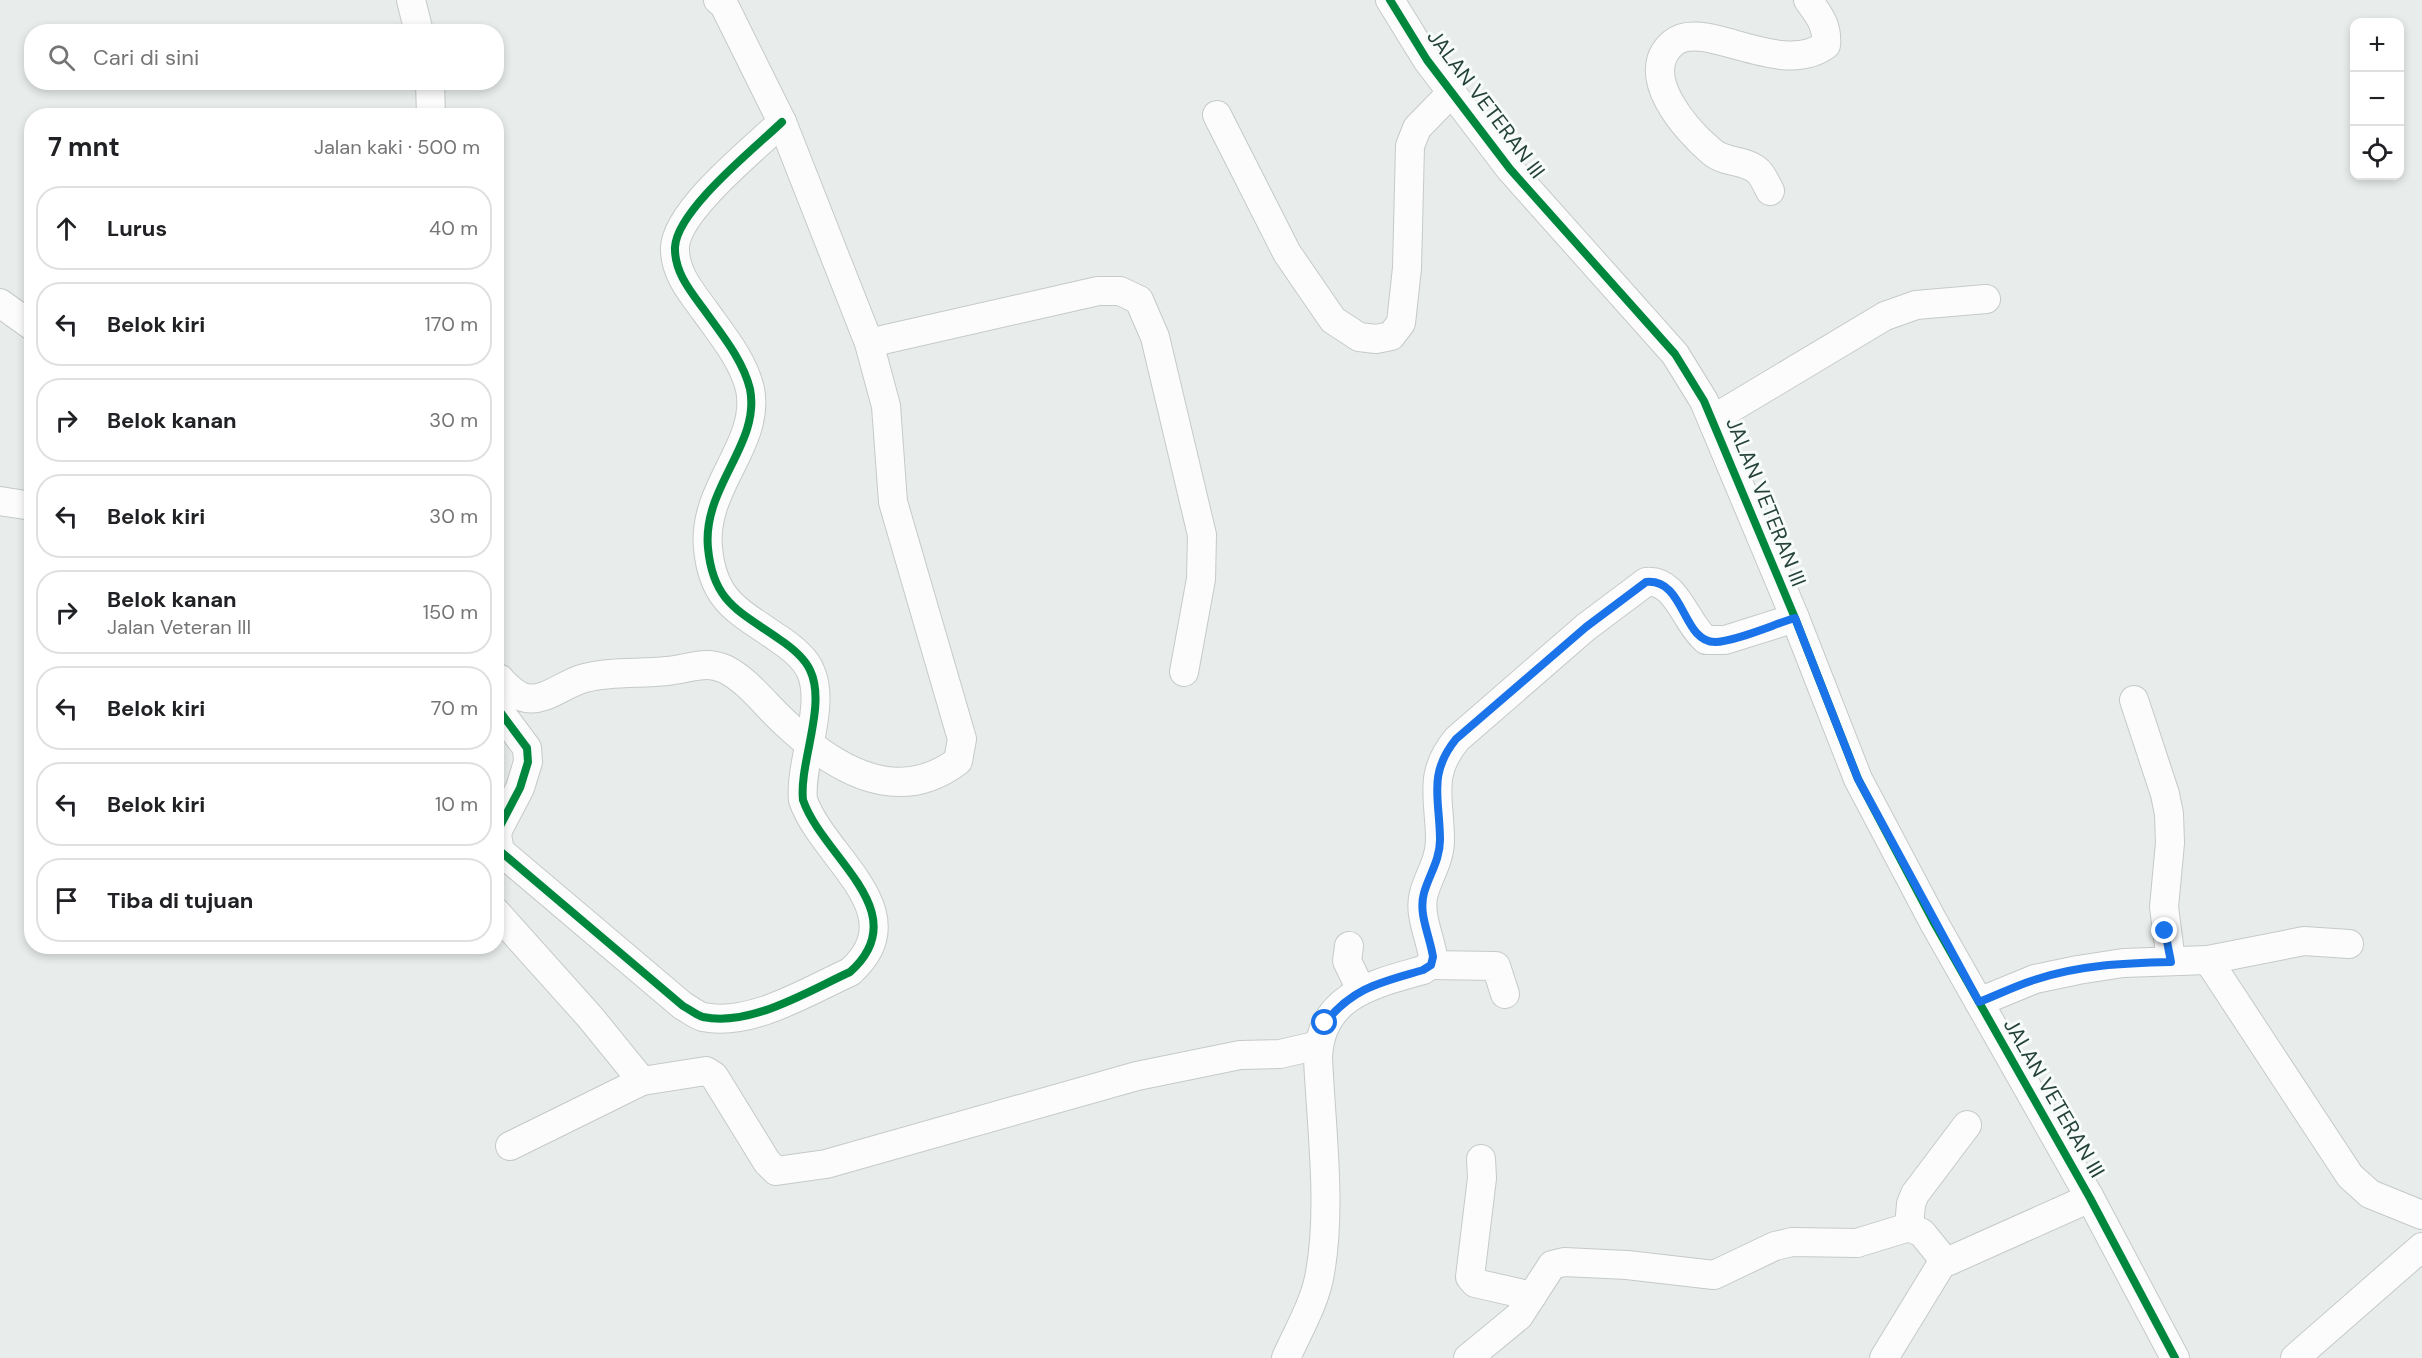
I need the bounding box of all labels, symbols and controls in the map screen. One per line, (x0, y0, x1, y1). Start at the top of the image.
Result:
map controls (2350, 18, 2404, 180)
button: + (2350, 18, 2404, 72)
search box (24, 24, 504, 90)
street label: JALAN VETERAN III (1421, 24, 1551, 184)
icon: search (45, 41, 78, 74)
text: Cari di sini (93, 43, 199, 72)
button: − (2350, 72, 2404, 126)
button: locate (2350, 126, 2404, 180)
text: 7 mnt (48, 130, 120, 164)
text: Jalan kaki · 500 m (314, 134, 480, 160)
icon: ahead (50, 212, 83, 245)
text: Lurus (107, 214, 167, 243)
text: 40 m (429, 215, 478, 241)
icon: left (50, 308, 83, 341)
text: Belok kiri (107, 310, 205, 339)
text: 170 m (425, 311, 478, 337)
icon: right (50, 404, 83, 437)
text: Belok kanan (107, 406, 237, 435)
text: 30 m (429, 407, 478, 433)
street label: JALAN VETERAN III (1719, 413, 1813, 591)
icon: left (50, 500, 83, 533)
text: Belok kiri (107, 502, 205, 531)
text: 30 m (429, 503, 478, 529)
text: Belok kanan (107, 585, 237, 614)
icon: right (50, 596, 83, 629)
text: 150 m (423, 599, 478, 625)
text: Jalan Veteran III (107, 614, 251, 640)
icon: left (50, 692, 83, 725)
text: Belok kiri (107, 694, 205, 723)
text: 70 m (431, 695, 478, 721)
icon: left (50, 788, 83, 821)
text: Belok kiri (107, 790, 205, 819)
text: 10 m (435, 791, 478, 817)
icon: arrive (50, 884, 83, 917)
text: Tiba di tujuan (107, 886, 253, 915)
route end (2151, 917, 2177, 943)
route start (1311, 1009, 1337, 1035)
street label: JALAN VETERAN III (1997, 1013, 2111, 1183)

